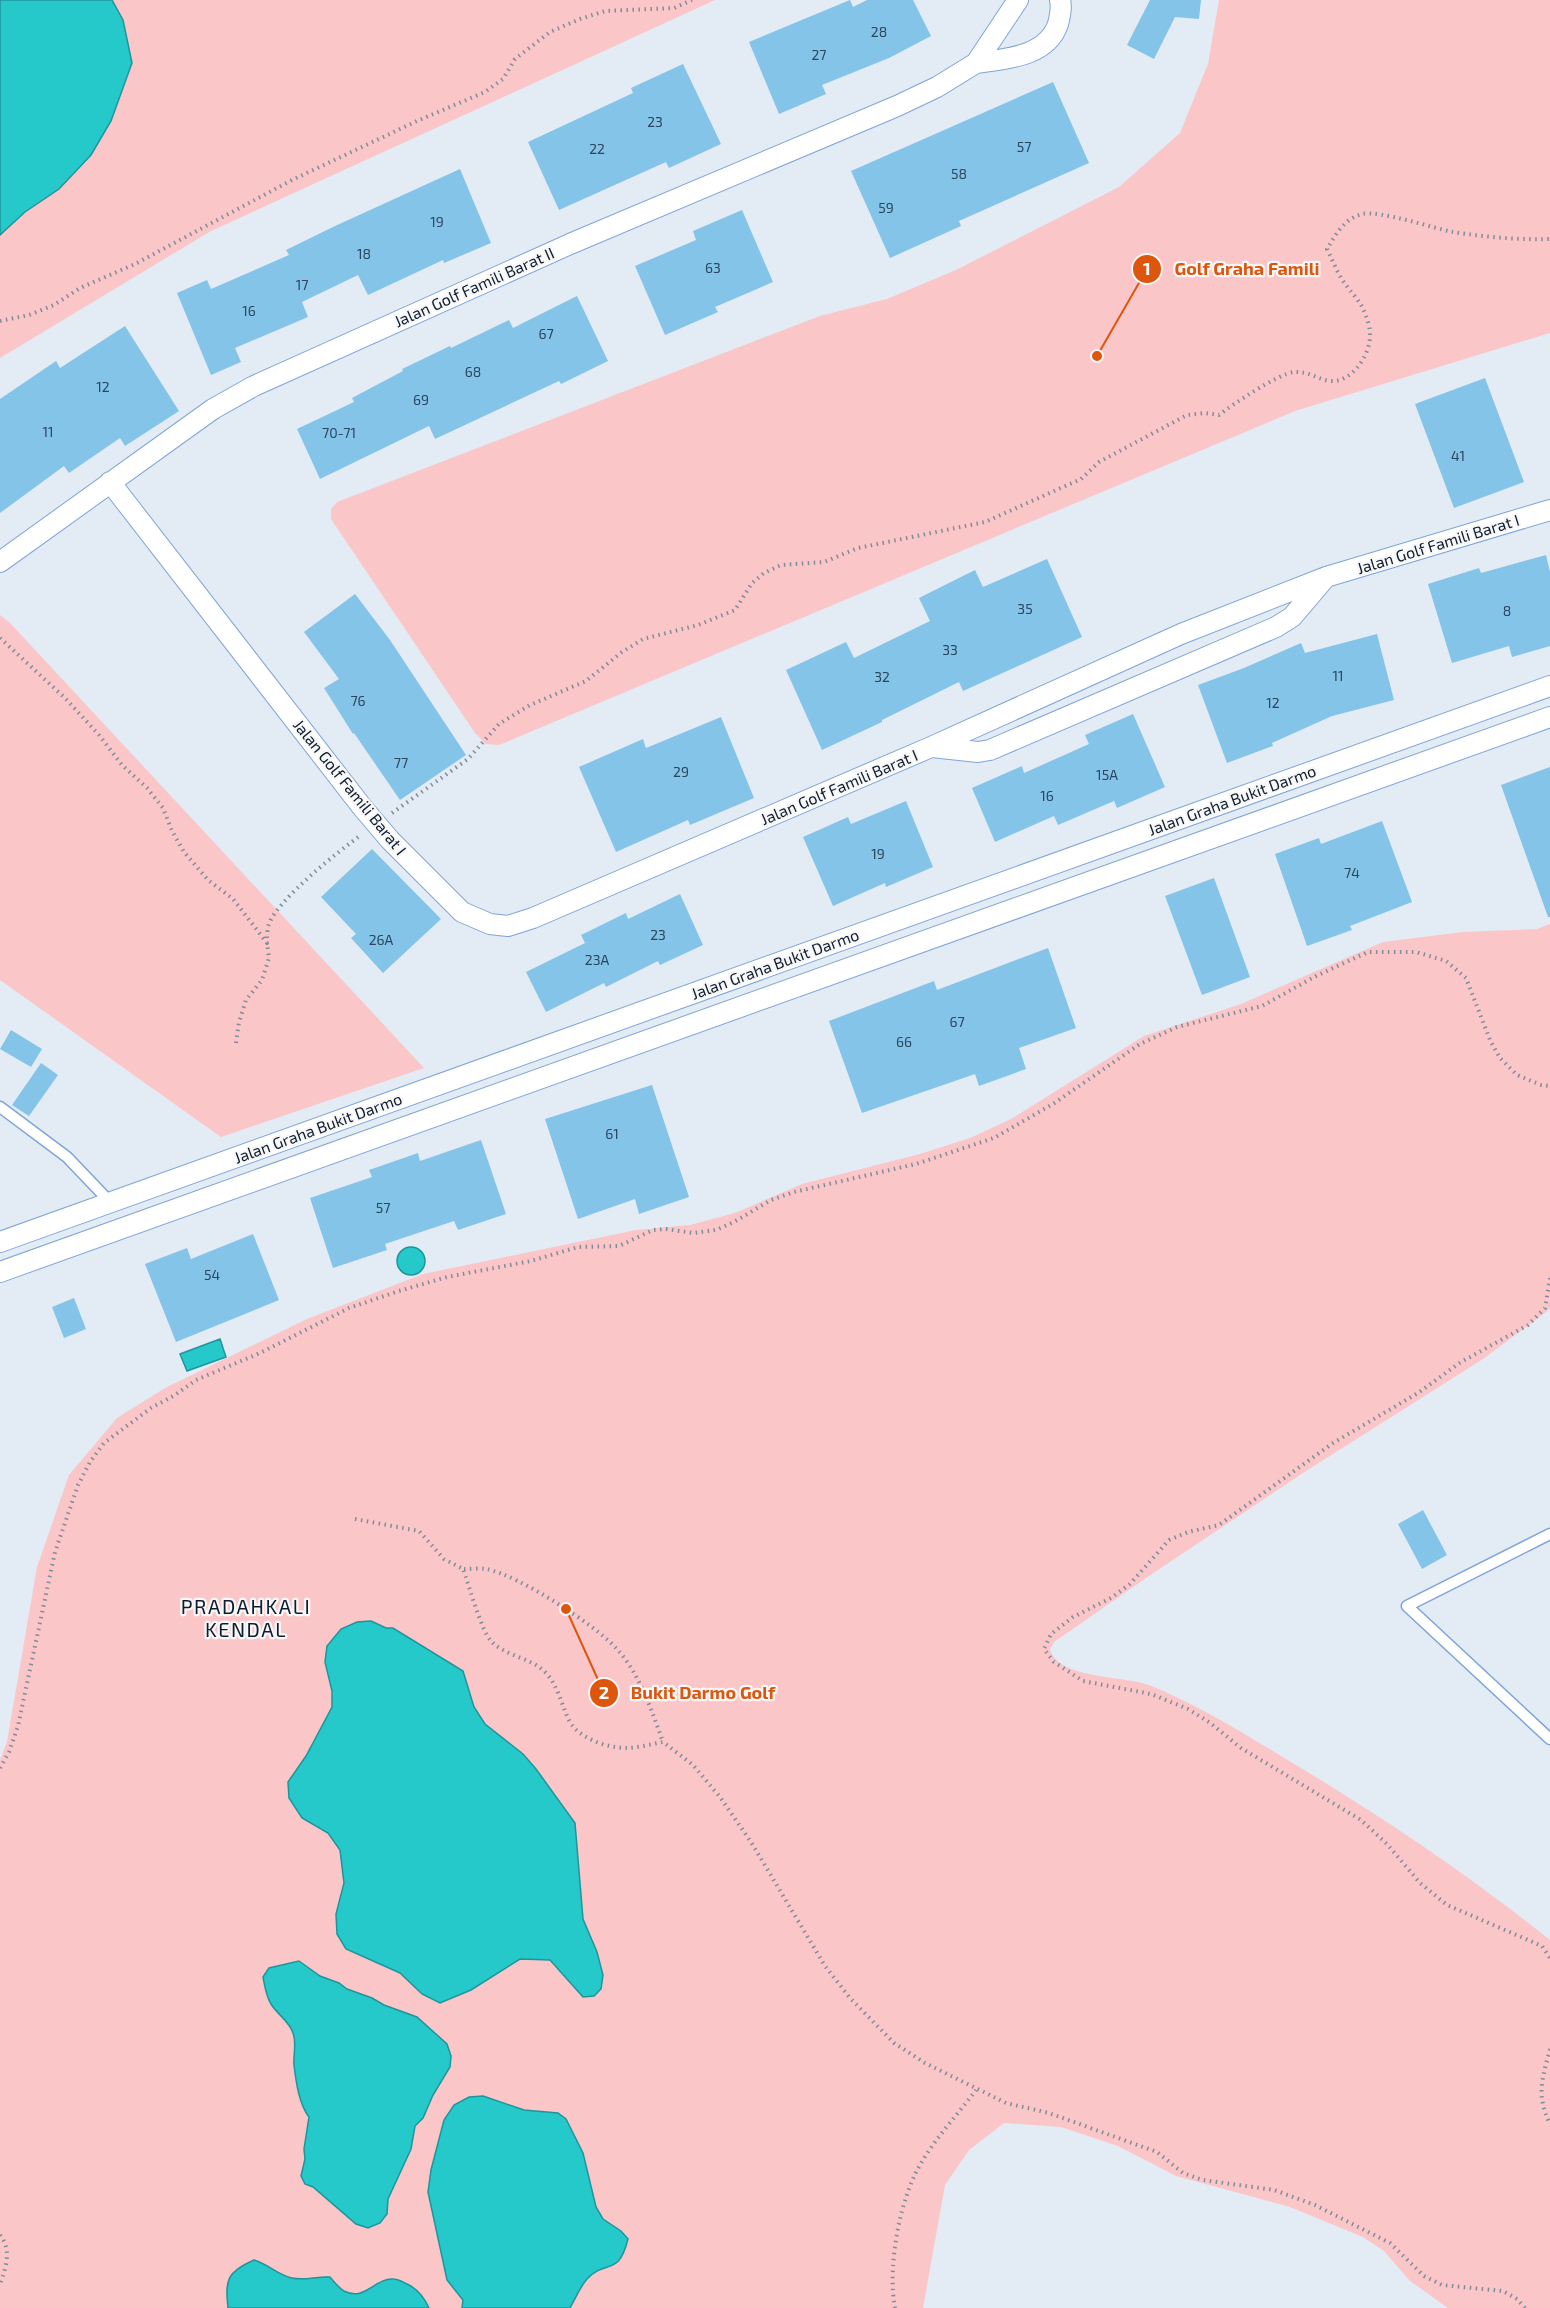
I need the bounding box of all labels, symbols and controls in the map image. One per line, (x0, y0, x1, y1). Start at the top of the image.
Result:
house number: 28 (871, 23, 887, 40)
house number: 27 (811, 46, 827, 63)
house number: 23 (647, 113, 663, 130)
house number: 57 (1017, 138, 1031, 155)
house number: 22 (589, 140, 605, 157)
house number: 58 (951, 165, 967, 182)
house number: 59 (878, 199, 894, 216)
house number: 19 (430, 213, 444, 230)
street label: Jalan Golf Famili Barat II (391, 243, 557, 330)
house number: 18 (357, 245, 371, 262)
callout: Golf Graha Famili (1132, 251, 1332, 287)
text: 1 (1143, 257, 1151, 279)
text: Golf Graha Famili (1175, 257, 1320, 279)
house number: 63 (705, 259, 721, 276)
house number: 17 (296, 276, 308, 293)
house number: 16 (242, 302, 256, 319)
house number: 67 (538, 325, 554, 342)
house number: 68 (465, 363, 481, 380)
house number: 12 (96, 378, 110, 395)
house number: 69 (413, 391, 429, 408)
house number: 11 (42, 423, 54, 440)
house number: 70-71 (322, 424, 356, 441)
house number: 41 (1451, 447, 1465, 464)
street label: Jalan Golf Famili Barat I (1354, 510, 1521, 577)
house number: 35 (1017, 600, 1033, 617)
house number: 8 (1503, 602, 1511, 619)
house number: 33 (942, 641, 958, 658)
house number: 11 (1332, 667, 1344, 684)
house number: 32 (874, 668, 890, 685)
house number: 76 (350, 692, 366, 709)
house number: 12 (1266, 694, 1280, 711)
street label: Jalan Golf Famili Barat I (290, 715, 411, 858)
street label: Jalan Golf Famili Barat I (757, 745, 920, 828)
house number: 77 (394, 754, 408, 771)
street label: Jalan Graha Bukit Darmo (1145, 760, 1318, 839)
house number: 29 (673, 763, 689, 780)
house number: 15A (1096, 766, 1118, 783)
house number: 16 (1040, 787, 1054, 804)
house number: 19 (871, 845, 885, 862)
house number: 74 (1344, 864, 1360, 881)
street label: Jalan Graha Bukit Darmo (688, 924, 861, 1003)
house number: 23 (650, 926, 666, 943)
house number: 26A (369, 931, 394, 948)
house number: 23A (585, 951, 609, 968)
house number: 67 (949, 1013, 965, 1030)
house number: 66 (896, 1033, 912, 1050)
street label: Jalan Graha Bukit Darmo (231, 1088, 404, 1167)
house number: 61 (605, 1125, 619, 1142)
house number: 57 (376, 1199, 390, 1216)
house number: 54 (204, 1266, 220, 1283)
district label: PRADAHKALI KENDAL (181, 1594, 311, 1641)
callout: Bukit Darmo Golf (589, 1675, 787, 1711)
text: 2 (599, 1681, 609, 1703)
text: Bukit Darmo Golf (631, 1681, 776, 1703)

